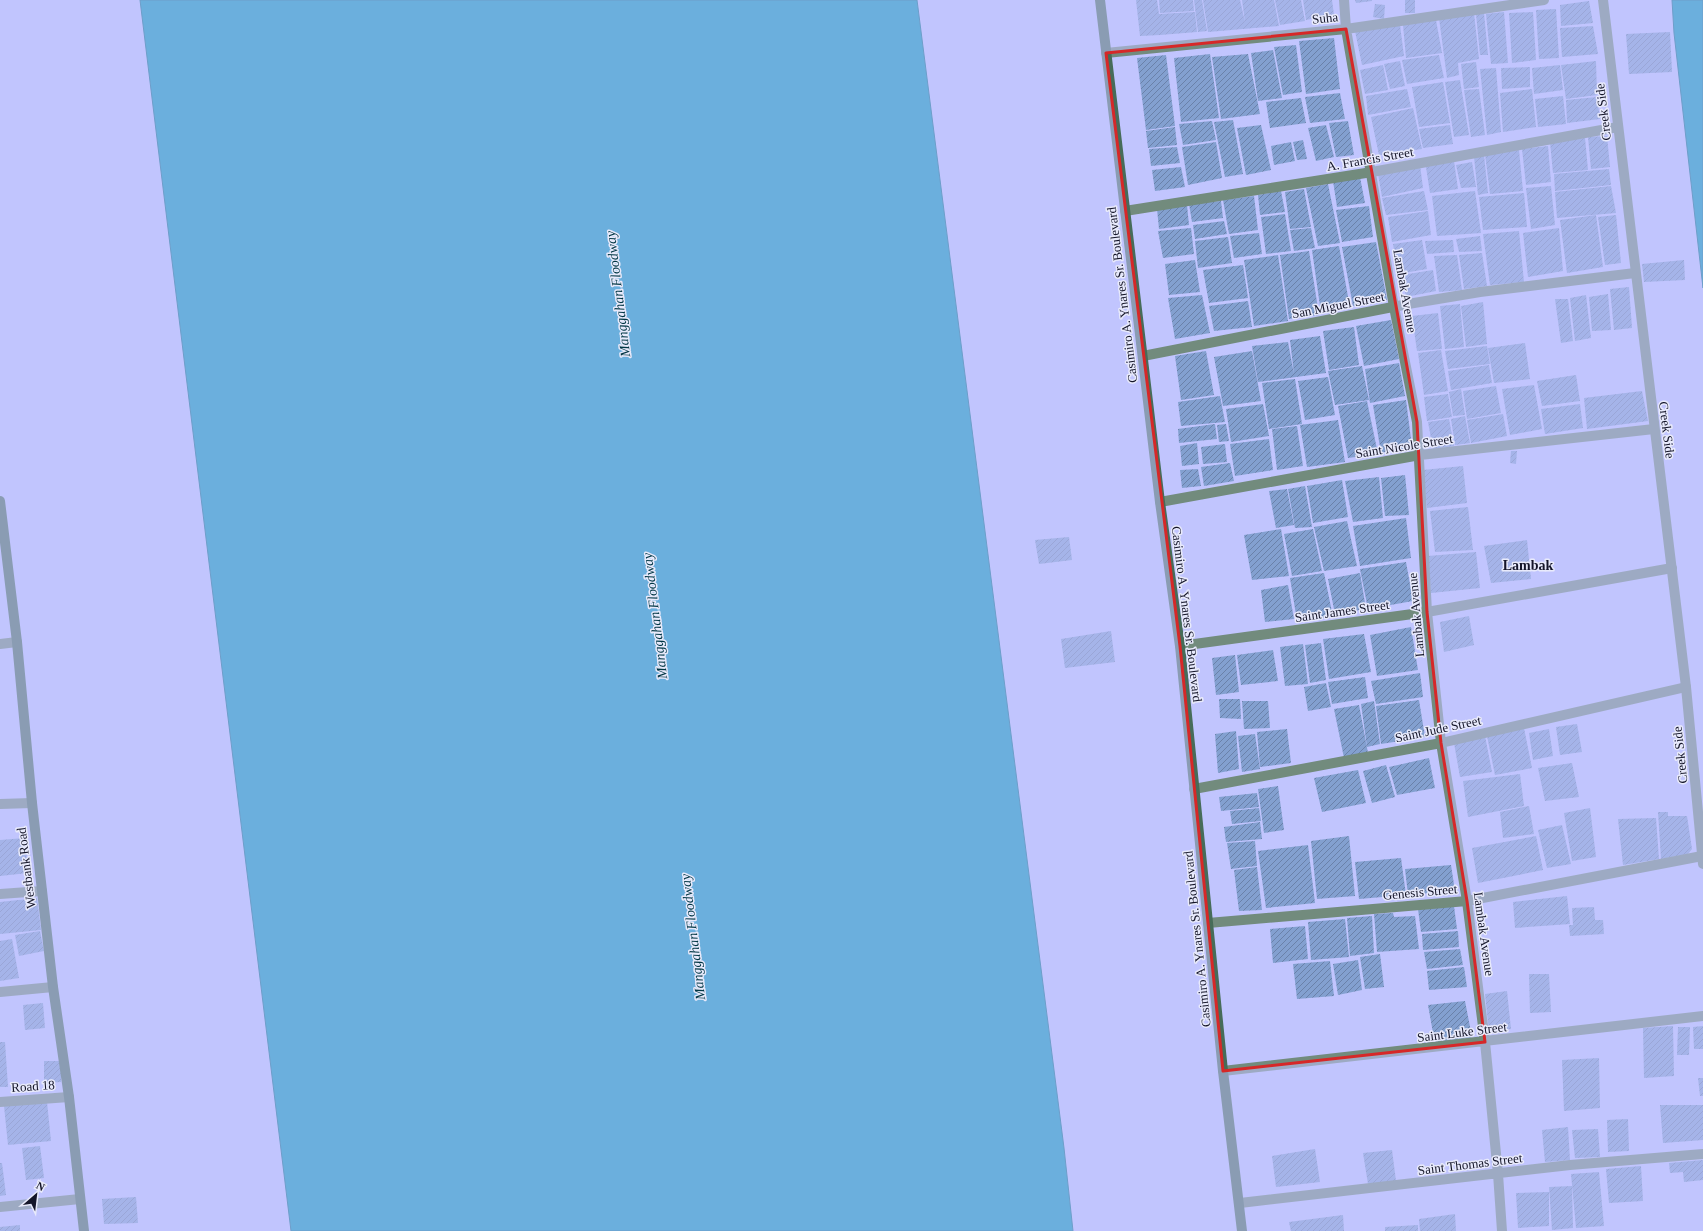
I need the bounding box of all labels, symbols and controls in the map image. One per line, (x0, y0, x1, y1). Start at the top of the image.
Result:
street label: Suha (1311, 9, 1339, 27)
street label: Creek Side (1592, 82, 1614, 141)
street label: A. Francis Street (1325, 144, 1415, 174)
street label: Casimiro A. Ynares Sr. Boulevard (1104, 206, 1140, 384)
water label: Manggahan Floodway (603, 229, 633, 359)
street label: Lambak Avenue (1390, 248, 1420, 334)
street label: San Miguel Street (1290, 289, 1386, 321)
street label: Creek Side (1656, 401, 1678, 460)
street label: Saint Nicole Street (1354, 431, 1454, 461)
street label: Casimiro A. Ynares Sr. Boulevard (1169, 525, 1205, 703)
water label: Manggahan Floodway (640, 551, 670, 681)
district label: Lambak (1503, 558, 1553, 573)
street label: Lambak Avenue (1405, 572, 1427, 658)
street label: Saint James Street (1294, 597, 1391, 625)
street label: Saint Jude Street (1394, 713, 1483, 745)
street label: Creek Side (1670, 725, 1690, 784)
street label: Westbank Road (14, 826, 38, 909)
street label: Casimiro A. Ynares Sr. Boulevard (1180, 850, 1214, 1028)
water label: Manggahan Floodway (678, 872, 708, 1002)
street label: Genesis Street (1382, 881, 1458, 903)
street label: Lambak Avenue (1471, 891, 1497, 977)
street label: Saint Luke Street (1416, 1019, 1508, 1045)
street label: Road 18 (11, 1077, 55, 1095)
street label: Saint Thomas Street (1417, 1150, 1523, 1178)
north arrow (16, 1175, 56, 1215)
text: N (34, 1179, 47, 1193)

